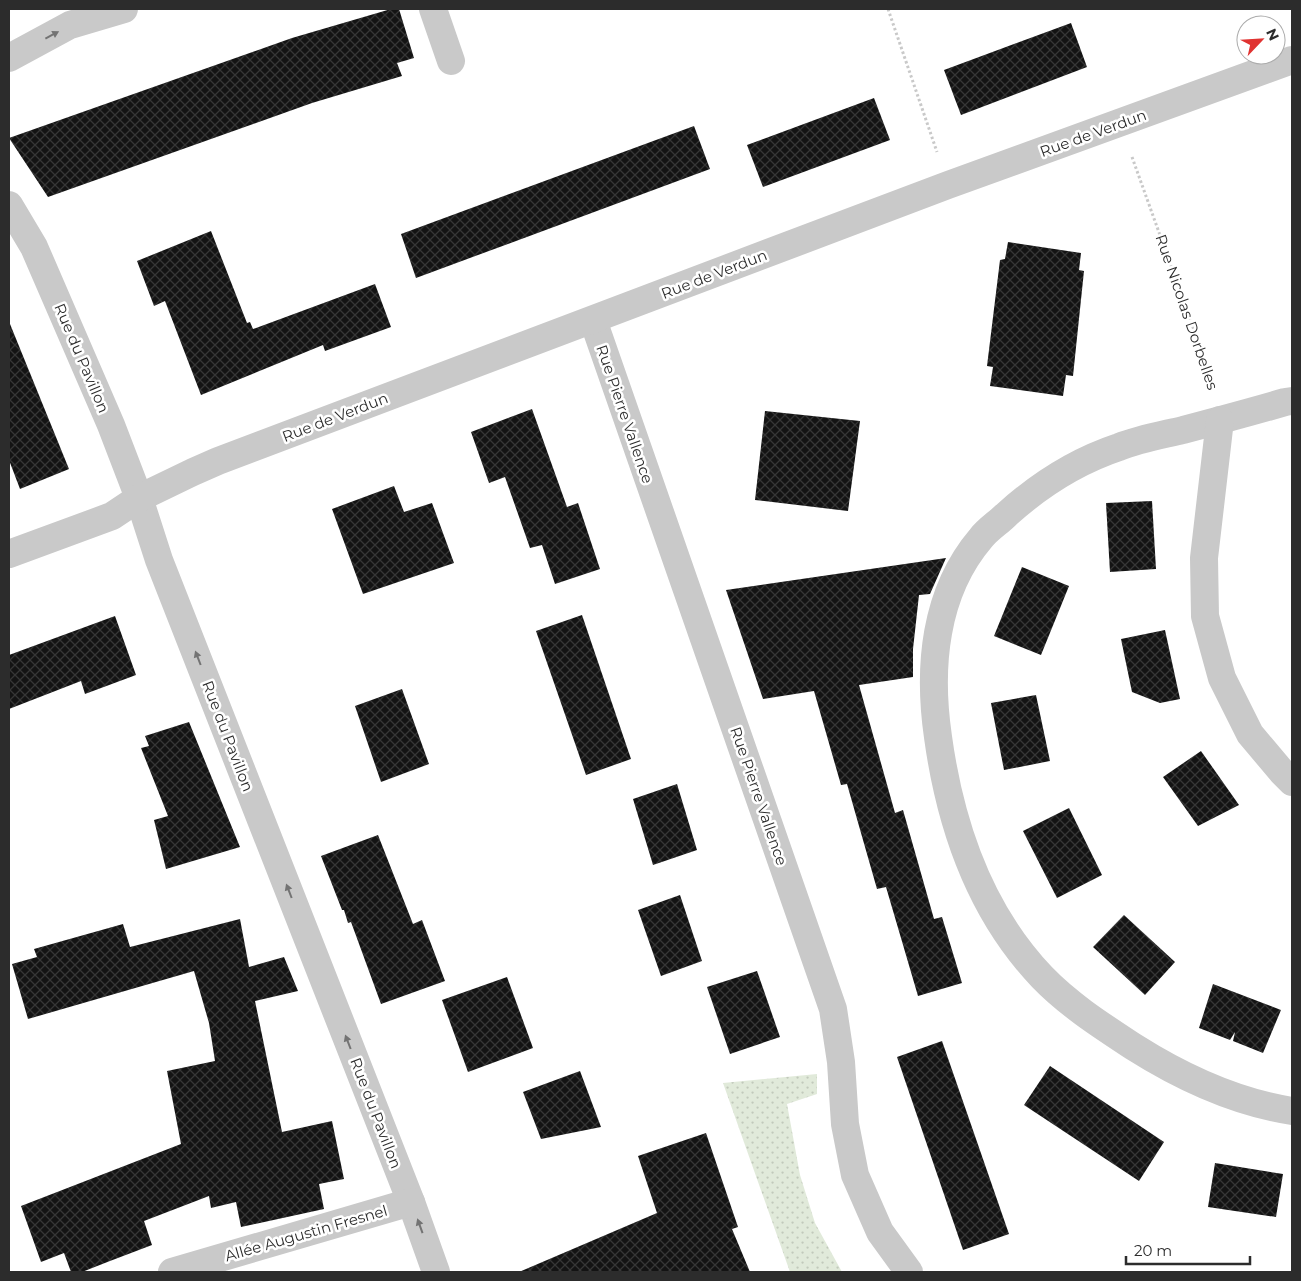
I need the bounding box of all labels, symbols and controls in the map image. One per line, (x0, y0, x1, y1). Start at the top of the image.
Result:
north arrow (1236, 15, 1286, 65)
text: N (1262, 26, 1283, 43)
one-way arrow (44, 31, 59, 39)
street label: Rue de Verdun (1037, 105, 1149, 161)
street label: Rue Nicolas Dorbelles (1151, 232, 1223, 392)
street label: Rue de Verdun (658, 245, 770, 303)
street label: Rue du Pavillon (50, 300, 114, 416)
street label: Rue Pierre Vallence (592, 342, 658, 486)
street label: Rue de Verdun (279, 388, 391, 446)
one-way arrow (194, 650, 202, 665)
street label: Rue du Pavillon (198, 678, 258, 794)
street label: Rue Pierre Vallence (726, 724, 792, 868)
one-way arrow (285, 883, 293, 898)
one-way arrow (344, 1034, 352, 1049)
street label: Rue du Pavillon (346, 1055, 406, 1171)
street label: Allée Augustin Fresnel (223, 1201, 389, 1265)
one-way arrow (416, 1219, 423, 1234)
scale bar (1126, 1234, 1250, 1266)
text: 20 m (1134, 1241, 1172, 1260)

